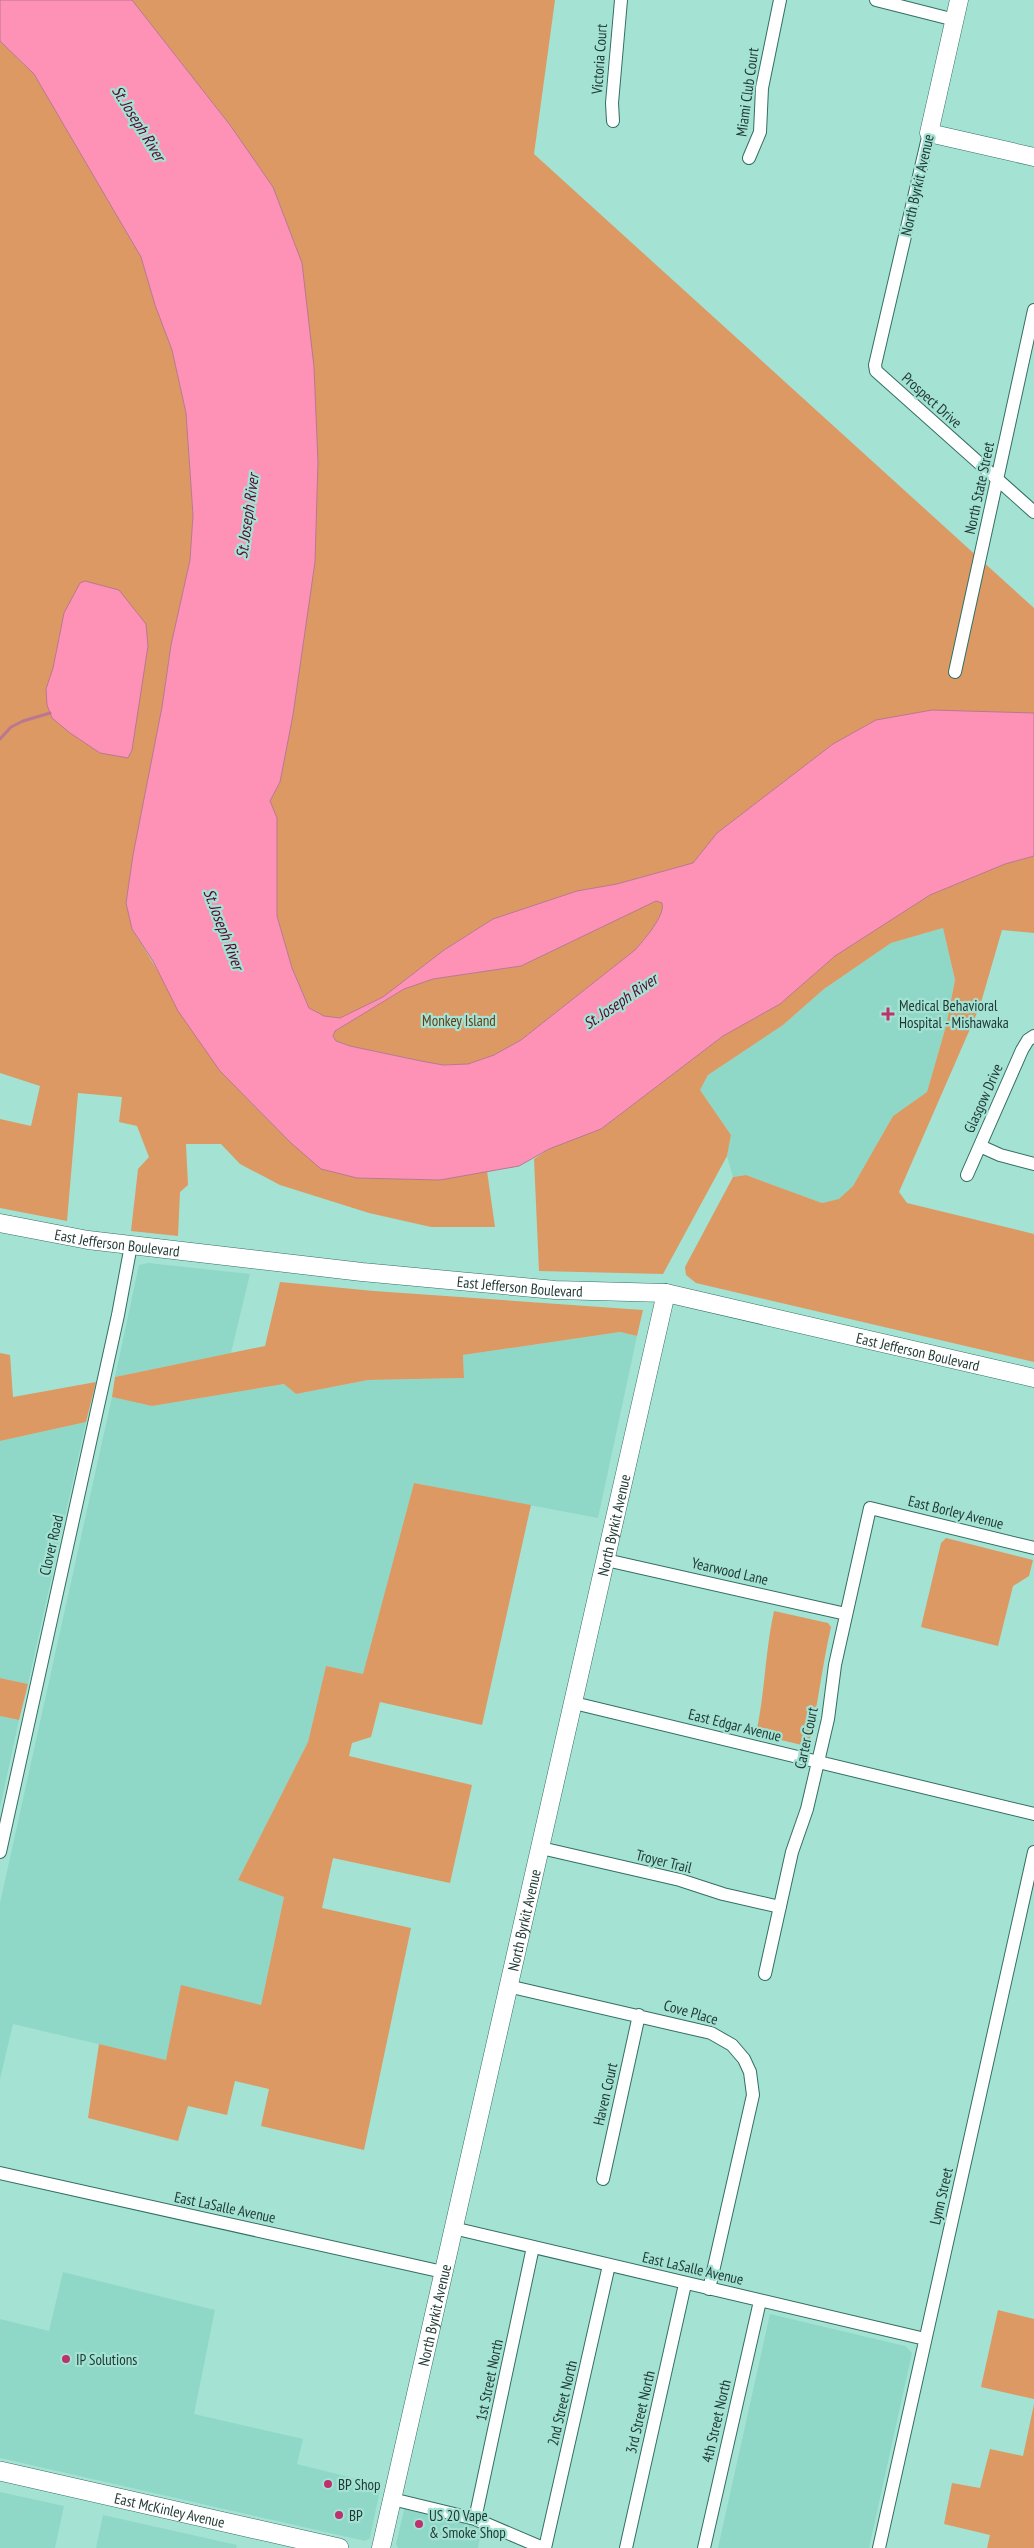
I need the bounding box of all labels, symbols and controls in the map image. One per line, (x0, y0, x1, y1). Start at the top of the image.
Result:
street label: Victoria Court (587, 23, 611, 96)
street label: Miami Club Court (731, 46, 763, 138)
water label: St. Joseph River (108, 82, 171, 167)
street label: North Byrkit Avenue (896, 132, 938, 238)
street label: Prospect Drive (898, 368, 966, 432)
street label: North State Street (960, 440, 998, 536)
water label: St. Joseph River (231, 470, 263, 559)
water label: St. Joseph River (199, 886, 249, 975)
water label: St. Joseph River (579, 967, 663, 1033)
place label: Medical Behavioral Hospital - Mishawaka (899, 996, 1009, 1032)
marker: Medical Behavioral Hospital - Mishawaka (881, 1007, 895, 1021)
park label: Monkey Island (422, 1011, 496, 1030)
street label: Glasgow Drive (959, 1060, 1007, 1136)
street label: East Jefferson Boulevard (53, 1224, 181, 1260)
street label: East Jefferson Boulevard (456, 1271, 583, 1300)
street label: East Jefferson Boulevard (854, 1328, 982, 1375)
street label: North Byrkit Avenue (593, 1472, 634, 1578)
street label: East Borley Avenue (906, 1491, 1006, 1533)
street label: Clover Road (35, 1513, 67, 1577)
street label: Yearwood Lane (690, 1553, 770, 1589)
street label: East Edgar Avenue (687, 1704, 783, 1746)
street label: Carter Court (790, 1705, 822, 1771)
street label: Troyer Trail (634, 1845, 694, 1877)
street label: North Byrkit Avenue (503, 1867, 544, 1973)
street label: Cove Place (662, 1995, 720, 2029)
street label: Haven Court (589, 2061, 621, 2127)
street label: Lynn Street (925, 2166, 957, 2226)
street label: East LaSalle Avenue (173, 2187, 277, 2227)
street label: East LaSalle Avenue (641, 2247, 745, 2289)
street label: North Byrkit Avenue (413, 2262, 455, 2368)
street label: 1st Street North (471, 2337, 507, 2423)
place label: IP Solutions (76, 2350, 137, 2369)
marker: IP Solutions (60, 2353, 72, 2365)
street label: 2nd Street North (543, 2358, 581, 2448)
street label: 3rd Street North (621, 2369, 659, 2455)
street label: 4th Street North (697, 2378, 735, 2464)
place label: BP Shop (338, 2475, 381, 2494)
marker: BP Shop (322, 2478, 334, 2490)
street label: East McKinley Avenue (113, 2488, 227, 2531)
place label: BP (349, 2506, 363, 2525)
place label: US 20 Vape & Smoke Shop (429, 2506, 506, 2542)
marker: BP (333, 2509, 345, 2521)
marker: US 20 Vape & Smoke Shop (413, 2518, 425, 2530)

